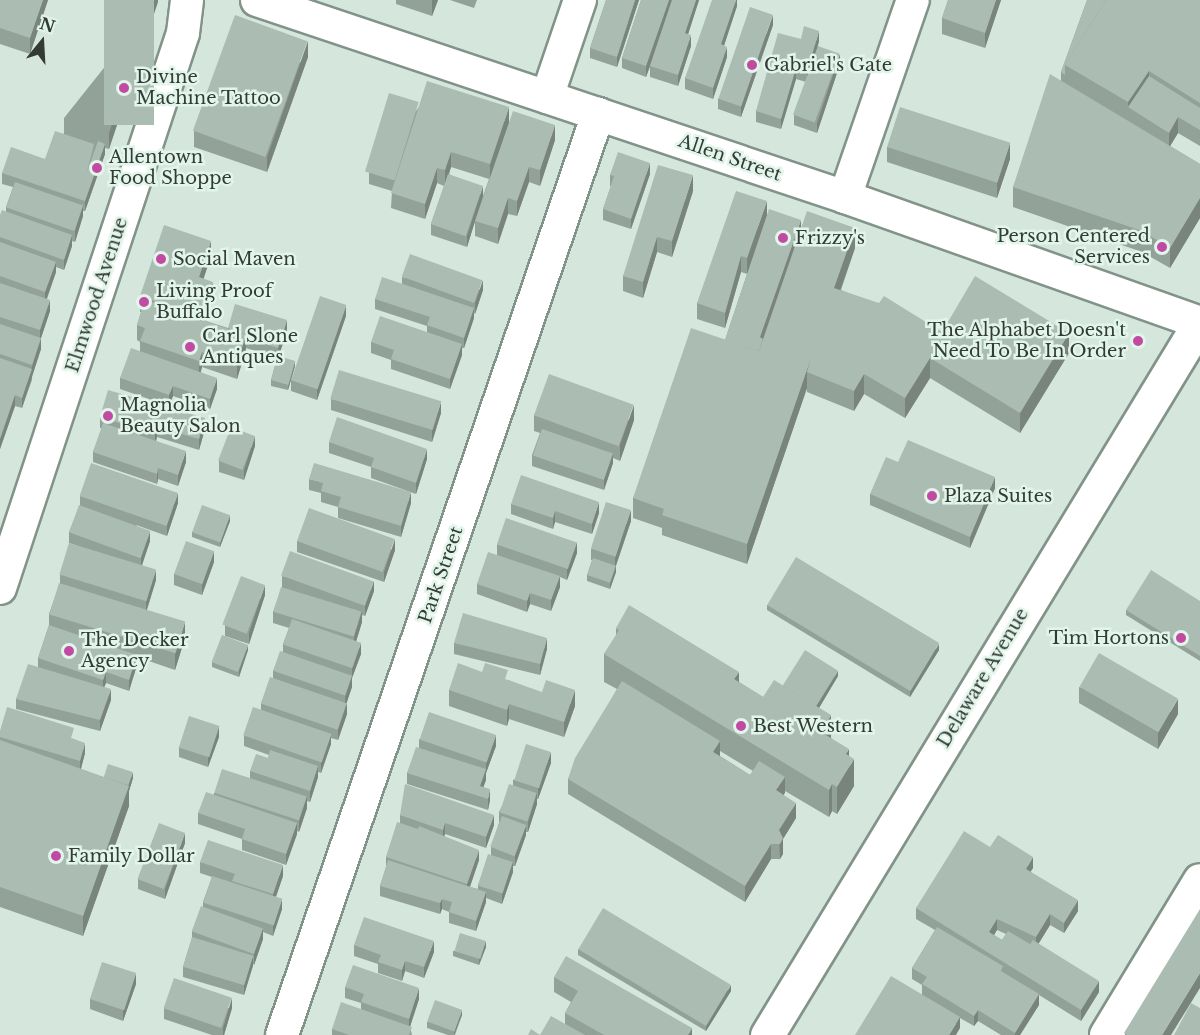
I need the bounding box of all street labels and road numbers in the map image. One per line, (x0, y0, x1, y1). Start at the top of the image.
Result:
street label: Allen Street (676, 130, 784, 186)
street label: Elmwood Avenue (62, 214, 132, 376)
street label: Park Street (414, 524, 468, 626)
street label: Delaware Avenue (933, 604, 1033, 752)

